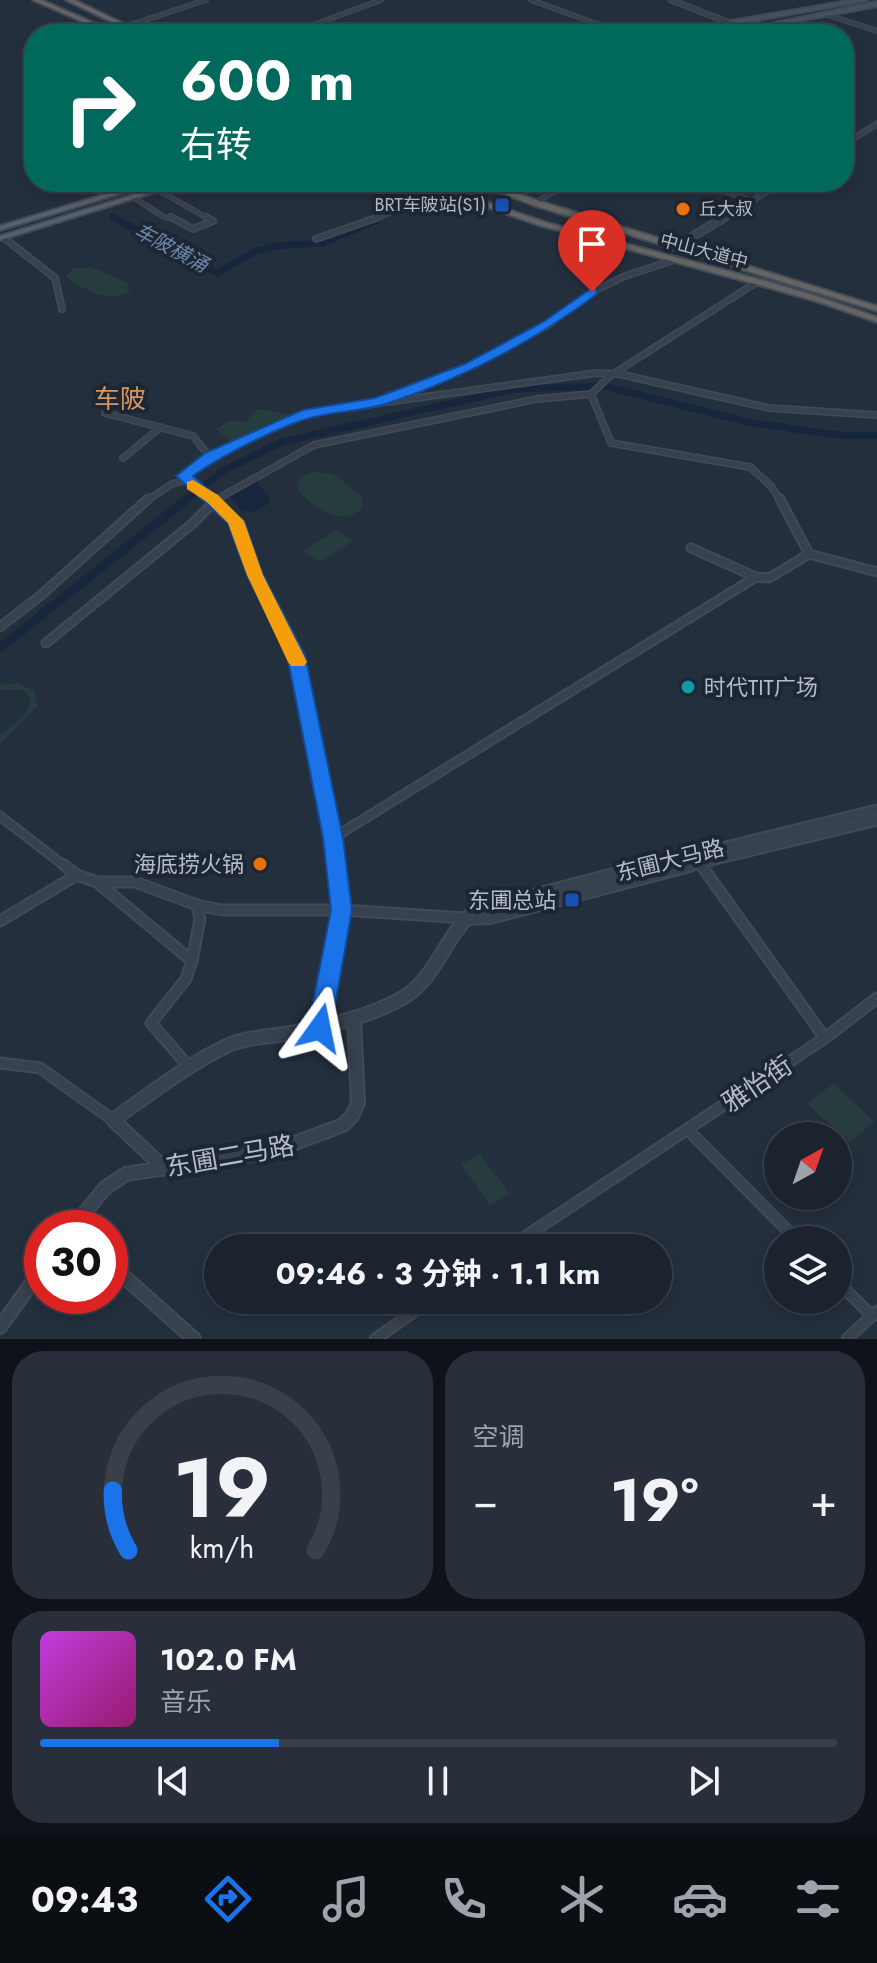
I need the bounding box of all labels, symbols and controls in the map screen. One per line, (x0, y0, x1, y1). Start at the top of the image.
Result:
text: 600 m (180, 40, 354, 121)
icon: right (48, 56, 152, 160)
text: 右转 (180, 118, 252, 170)
place label: BRT车陂站(S1) (374, 192, 486, 218)
marker: BRT车陂站(S1) (493, 196, 511, 214)
place label: 丘大叔 (699, 196, 753, 222)
marker: 丘大叔 (674, 200, 692, 218)
pin (558, 210, 626, 292)
water label: 车陂横涌 (129, 216, 215, 281)
icon: arrive (570, 222, 614, 266)
street label: 中山大道中 (657, 227, 751, 275)
district label: 车陂 (94, 380, 146, 418)
place label: 时代TIT广场 (704, 671, 818, 703)
marker: 时代TIT广场 (679, 678, 697, 696)
street label: 东圃大马路 (613, 831, 727, 889)
place label: 海底捞火锅 (134, 848, 244, 880)
marker: 海底捞火锅 (251, 855, 269, 873)
place label: 东圃总站 (468, 884, 556, 916)
marker: 东圃总站 (563, 891, 581, 909)
position arrow (278, 986, 362, 1070)
street label: 雅怡街 (714, 1046, 800, 1122)
north arrow (764, 1122, 852, 1210)
map controls (764, 1122, 852, 1314)
street label: 东圃二马路 (163, 1126, 297, 1186)
speed limit sign: 30 (24, 1210, 128, 1314)
button: layers (764, 1226, 852, 1314)
text: 09:46 · 3 分钟 · 1.1 km (276, 1252, 600, 1295)
text: 空调 (473, 1418, 525, 1456)
text: 19 (173, 1428, 271, 1548)
text: 19° (610, 1457, 698, 1544)
text: − (473, 1469, 498, 1533)
text: + (810, 1469, 837, 1533)
text: km/h (190, 1527, 255, 1569)
text: 102.0 FM (160, 1638, 297, 1681)
text: 音乐 (160, 1683, 212, 1721)
icon: previous (151, 1759, 195, 1803)
icon: pause (416, 1759, 460, 1803)
icon: next (682, 1759, 726, 1803)
icon: directions (200, 1871, 256, 1927)
icon: music (318, 1871, 374, 1927)
icon: phone (436, 1871, 492, 1927)
icon: climate (554, 1871, 610, 1927)
icon: car (672, 1871, 728, 1927)
icon: filters (790, 1871, 846, 1927)
text: 09:43 (31, 1873, 138, 1925)

